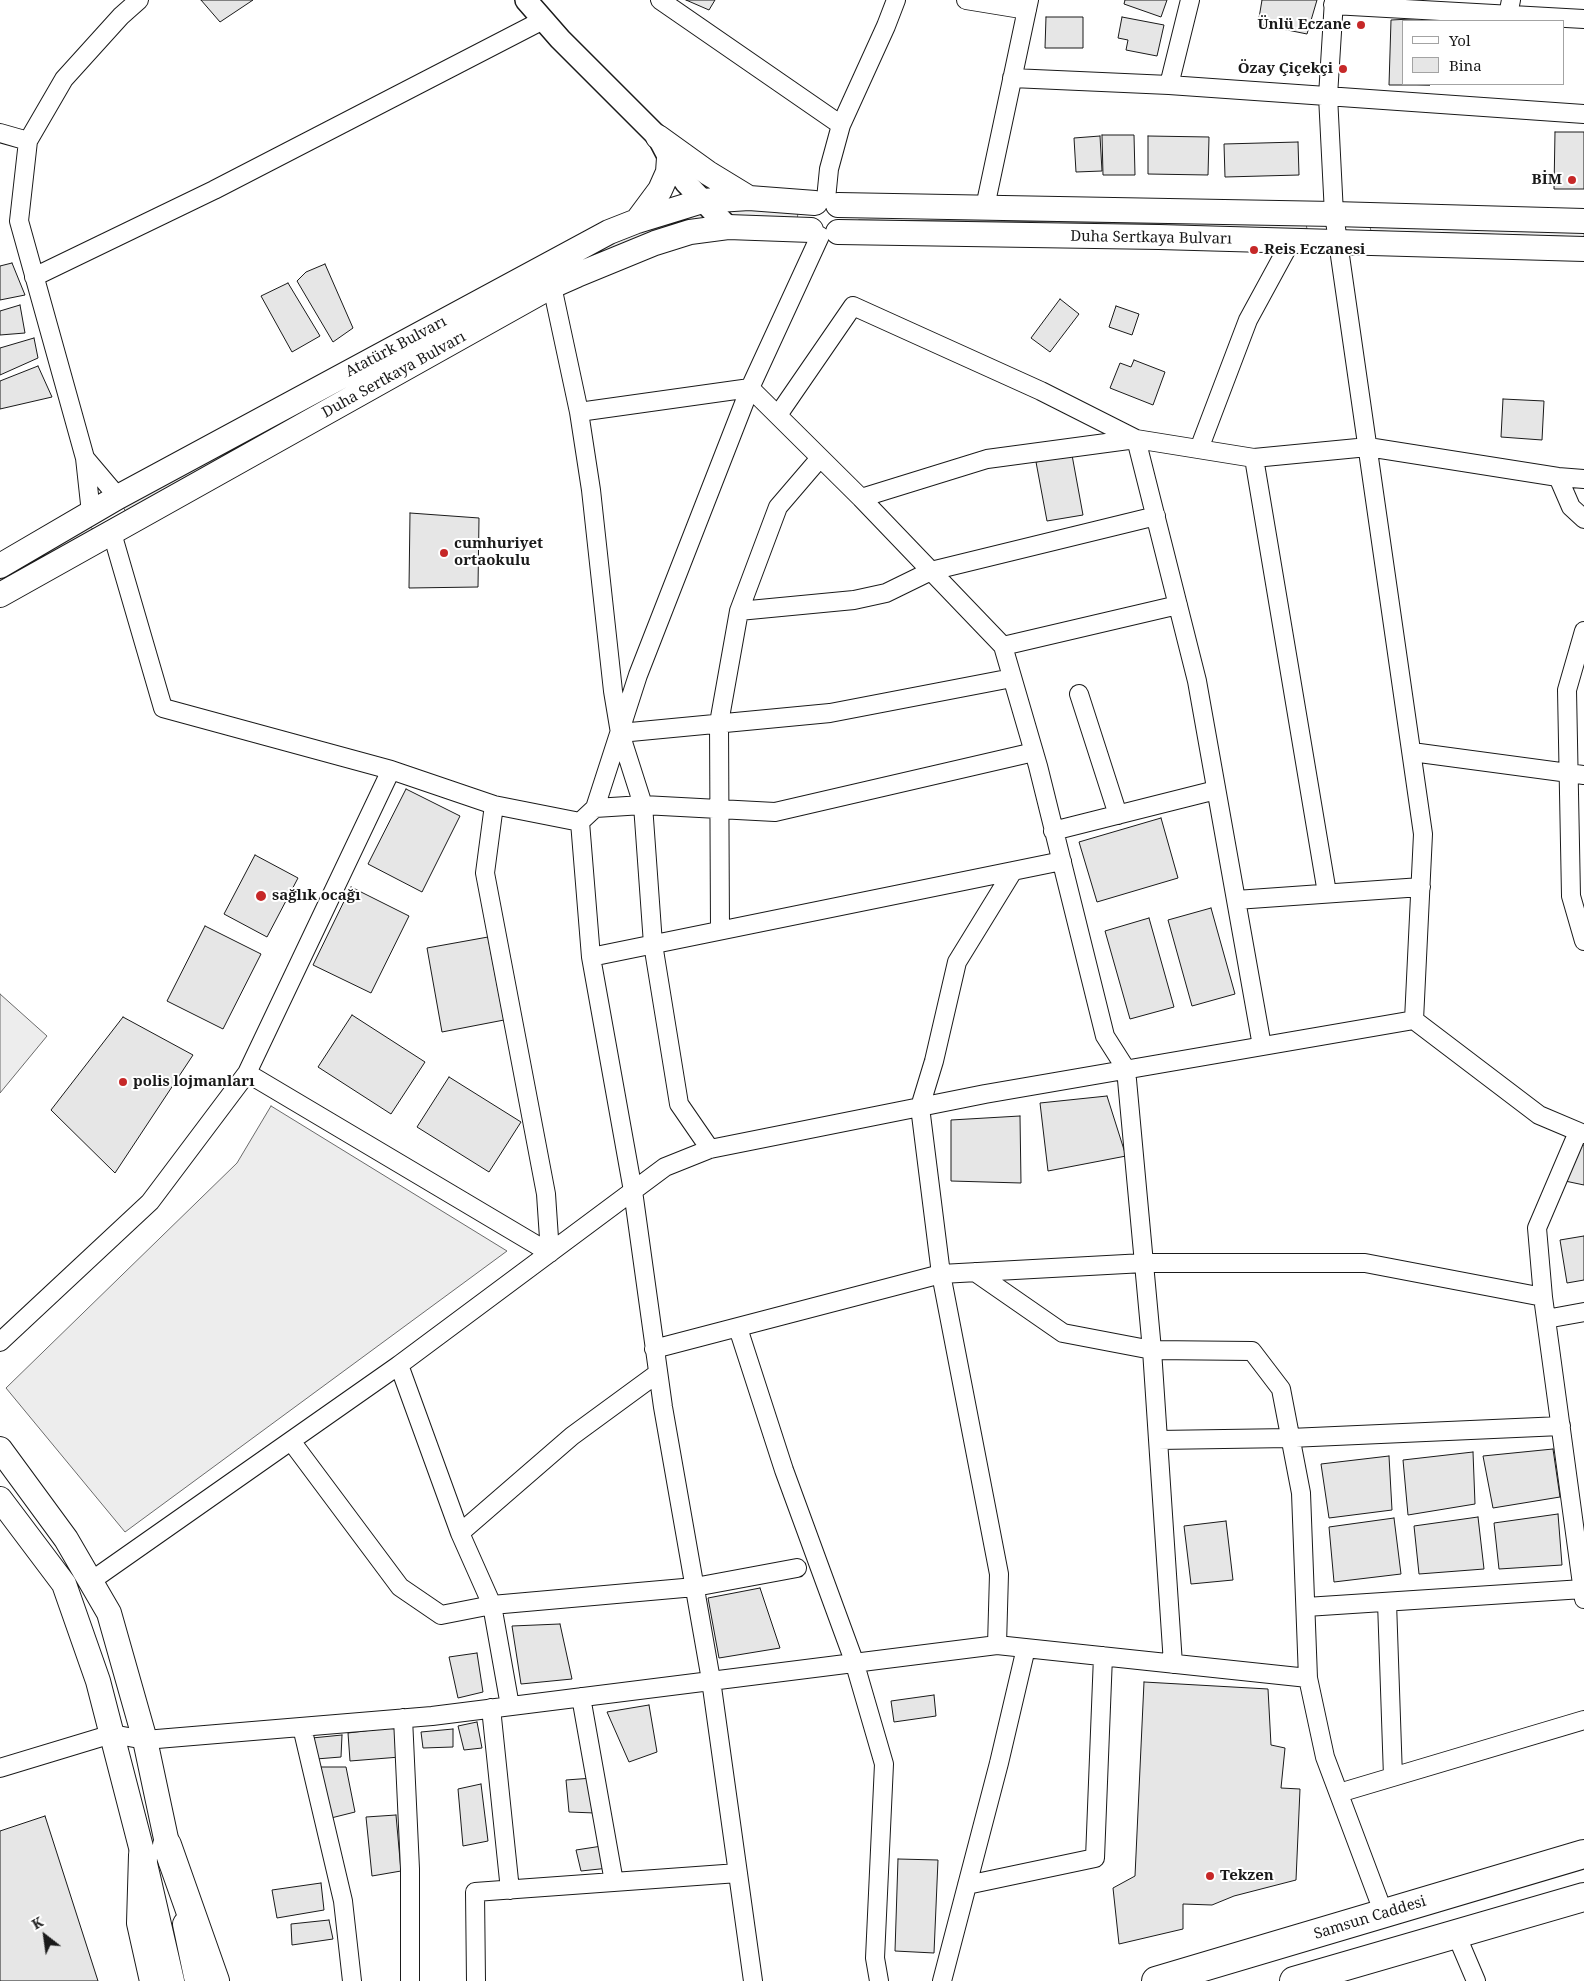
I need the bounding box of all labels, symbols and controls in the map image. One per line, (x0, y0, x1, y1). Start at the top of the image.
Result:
place label: Ünlü Eczane (1257, 16, 1351, 34)
marker: Ünlü Eczane (1355, 19, 1367, 31)
legend (1402, 20, 1564, 85)
text: Yol (1449, 30, 1471, 50)
text: Bina (1449, 55, 1482, 75)
place label: Özay Çiçekçi (1238, 60, 1333, 78)
marker: Özay Çiçekçi (1337, 63, 1349, 75)
place label: BİM (1532, 171, 1562, 189)
marker: BİM (1566, 174, 1578, 186)
street label: Duha Sertkaya Bulvarı (1070, 228, 1232, 248)
place label: Reis Eczanesi (1264, 241, 1365, 259)
marker: Reis Eczanesi (1248, 244, 1260, 256)
street label: Atatürk Bulvarı (342, 313, 450, 381)
street label: Duha Sertkaya Bulvarı (319, 328, 469, 422)
place label: cumhuriyet ortaokulu (454, 535, 543, 570)
marker: cumhuriyet ortaokulu (438, 547, 450, 559)
place label: sağlık ocağı (272, 887, 360, 905)
marker: sağlık ocağı (254, 889, 268, 903)
place label: polis lojmanları (133, 1073, 254, 1091)
marker: polis lojmanları (117, 1076, 129, 1088)
place label: Tekzen (1220, 1867, 1274, 1885)
marker: Tekzen (1204, 1870, 1216, 1882)
street label: Samsun Caddesi (1312, 1892, 1428, 1944)
north arrow (20, 1911, 70, 1961)
text: K (28, 1912, 46, 1933)

